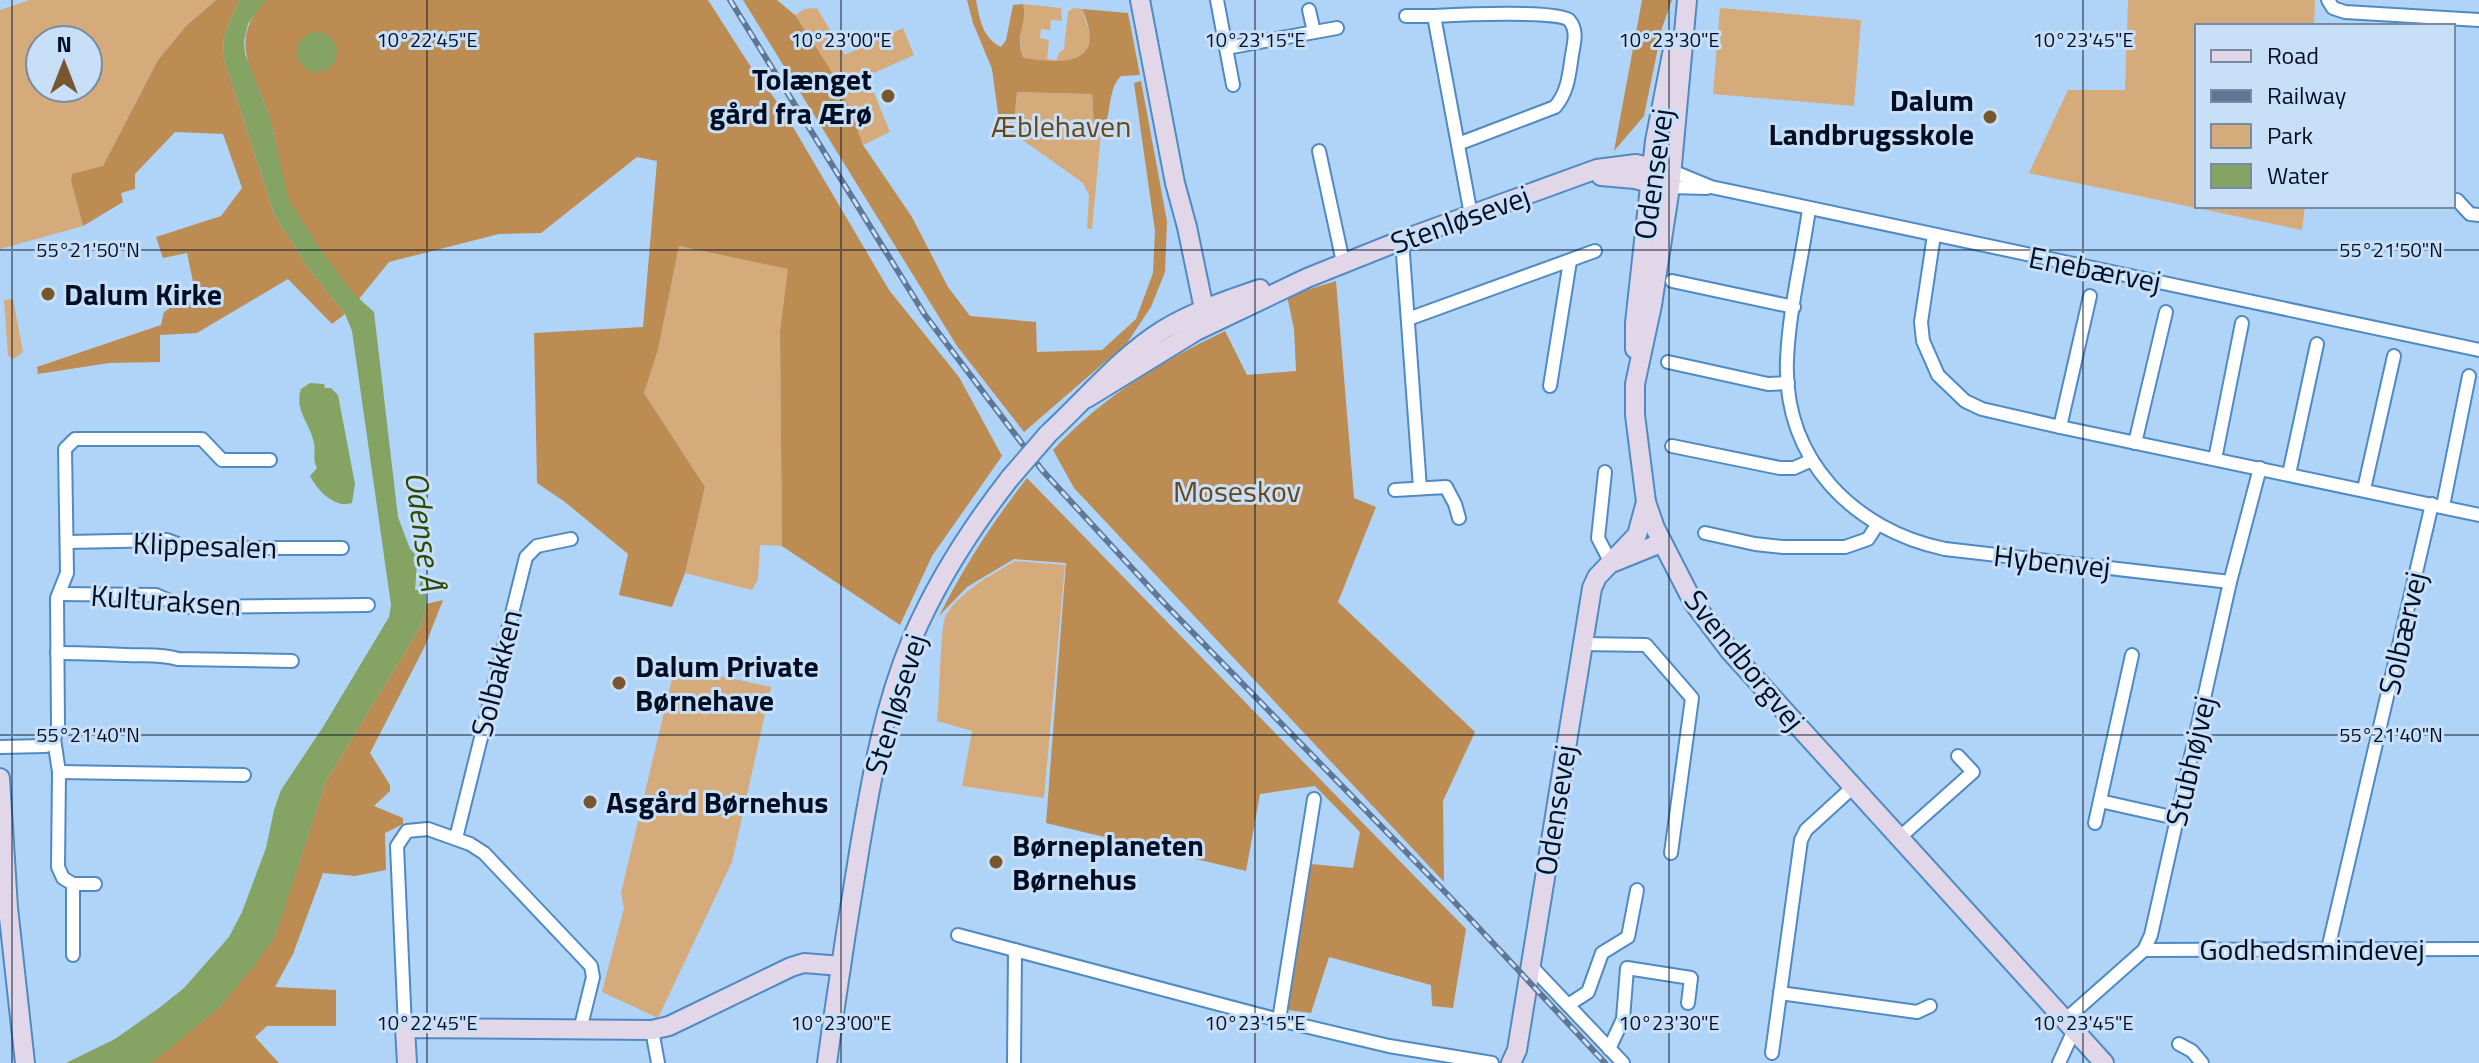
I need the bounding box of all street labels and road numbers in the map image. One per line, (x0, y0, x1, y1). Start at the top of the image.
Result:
street label: Odensevej (1621, 106, 1685, 242)
street label: Stenløsevej (1384, 173, 1536, 265)
street label: Enebærvej (2025, 234, 2165, 304)
street label: Klippesalen (132, 519, 278, 571)
street label: Hybenvej (1991, 532, 2113, 590)
street label: Solbærvej (2366, 567, 2438, 699)
street label: Kulturaksen (89, 572, 243, 628)
street label: Svendborgvej (1674, 579, 1816, 741)
street label: Solbakken (458, 605, 534, 741)
street label: Stenløsevej (852, 628, 938, 780)
street label: Stubhøjvej (2153, 691, 2227, 831)
street label: Odensevej (1522, 741, 1588, 879)
street label: Godhedsmindevej (2199, 926, 2425, 972)

